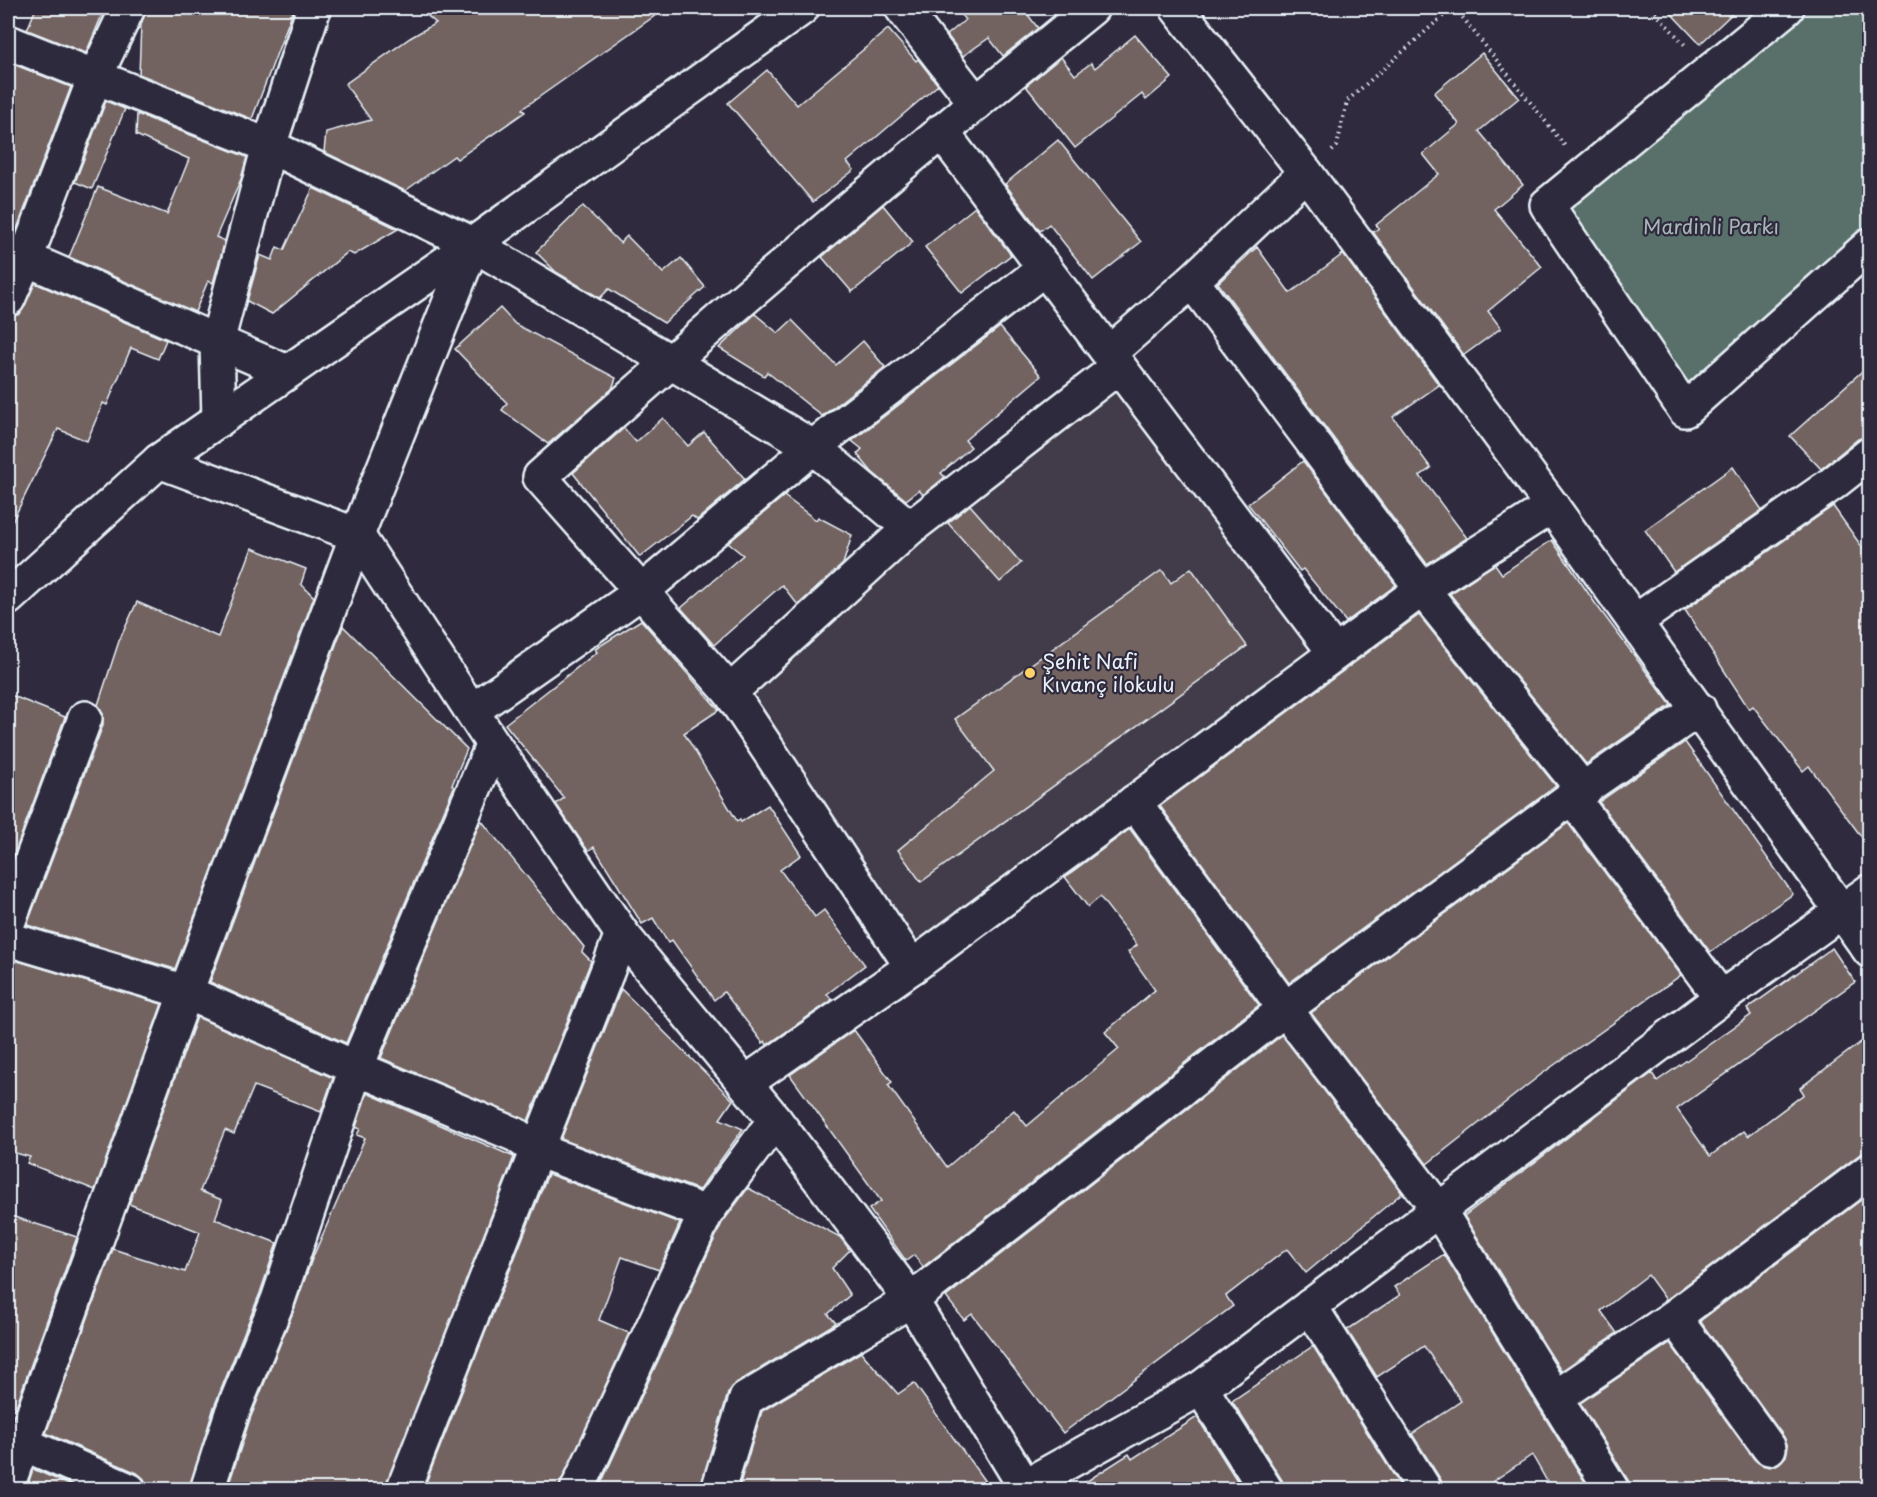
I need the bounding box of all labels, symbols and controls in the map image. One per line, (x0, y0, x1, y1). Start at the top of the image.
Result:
park label: Mardinli Parkı (1643, 211, 1779, 241)
place label: Şehit Nafi Kıvanç ilokulu (1042, 646, 1175, 699)
marker: Şehit Nafi Kıvanç ilokulu (1023, 666, 1037, 680)

